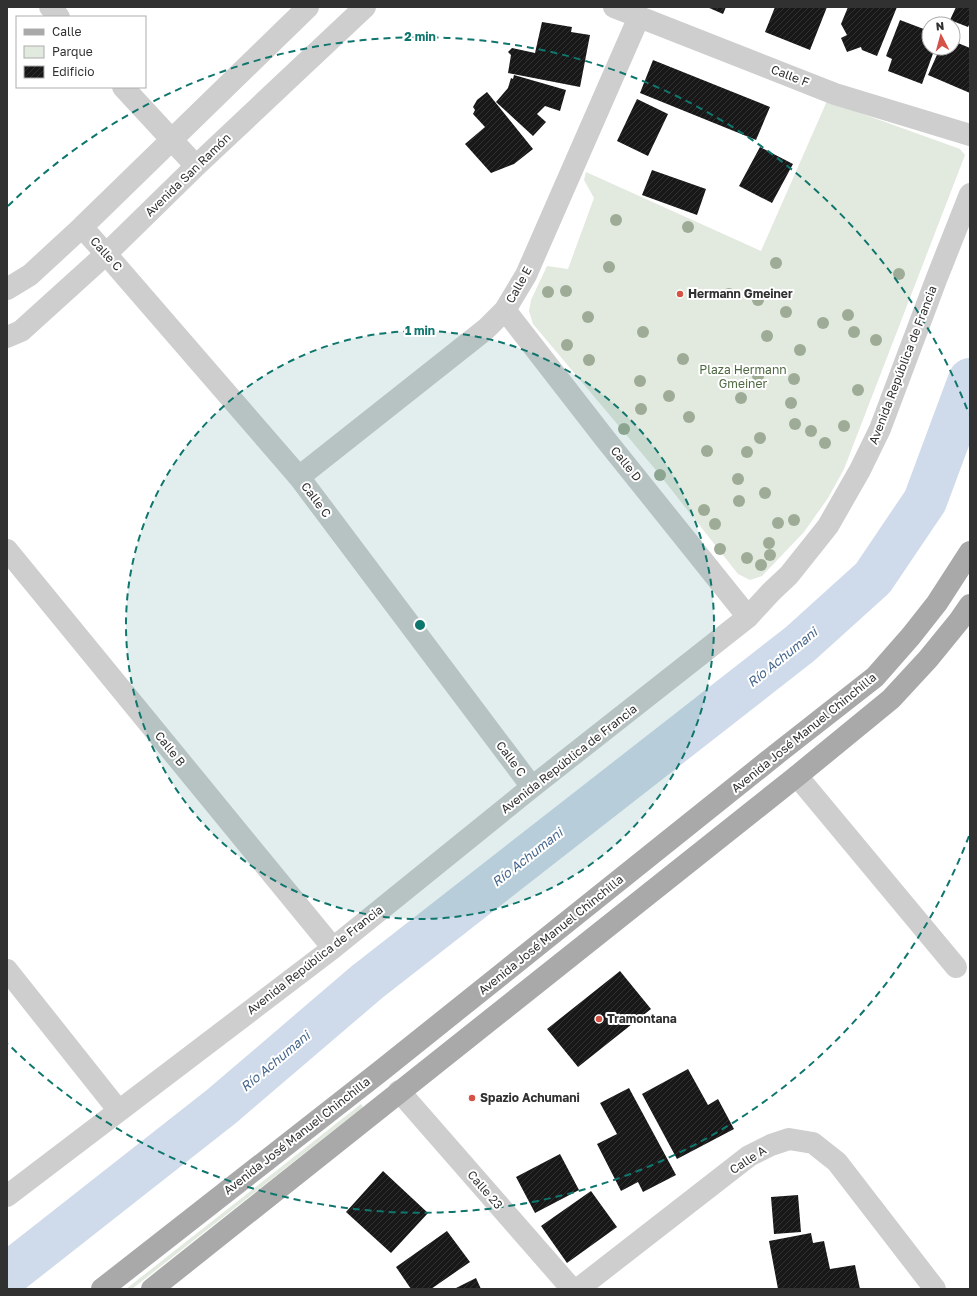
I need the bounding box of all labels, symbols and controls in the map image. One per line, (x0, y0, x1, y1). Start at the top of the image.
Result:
legend (16, 16, 146, 88)
north arrow (921, 16, 961, 56)
text: N (935, 19, 945, 32)
text: Calle (52, 24, 82, 39)
text: 2 min (404, 29, 436, 44)
text: Parque (52, 44, 93, 59)
street label: Calle F (769, 61, 811, 90)
text: Edificio (52, 64, 94, 79)
street label: Avenida San Ramón (142, 130, 234, 219)
street label: Calle C (87, 234, 126, 274)
street label: Calle E (502, 264, 535, 306)
street label: Avenida República de Francia (865, 283, 940, 446)
place label: Hermann Gmeiner (688, 286, 793, 301)
marker: Hermann Gmeiner (675, 289, 685, 299)
text: 1 min (405, 323, 435, 338)
park label: Plaza Hermann Gmeiner (699, 362, 787, 391)
street label: Calle D (608, 443, 645, 484)
street label: Calle C (298, 479, 335, 520)
centre of rings (413, 618, 427, 632)
water label: Río Achumani (744, 623, 821, 690)
street label: Avenida José Manuel Chinchilla (728, 670, 879, 796)
street label: Avenida República de Francia (498, 701, 640, 816)
street label: Calle B (152, 728, 189, 769)
street label: Calle C (493, 738, 530, 779)
water label: Río Achumani (488, 824, 567, 890)
street label: Avenida José Manuel Chinchilla (475, 872, 626, 998)
street label: Avenida República de Francia (244, 902, 386, 1017)
place label: Tramontana (607, 1011, 677, 1026)
marker: Tramontana (594, 1014, 604, 1024)
water label: Río Achumani (237, 1027, 314, 1095)
street label: Avenida José Manuel Chinchilla (220, 1074, 373, 1198)
place label: Spazio Achumani (480, 1090, 580, 1105)
marker: Spazio Achumani (467, 1093, 477, 1103)
street label: Calle A (727, 1142, 769, 1177)
street label: Calle 23 (464, 1167, 506, 1212)

